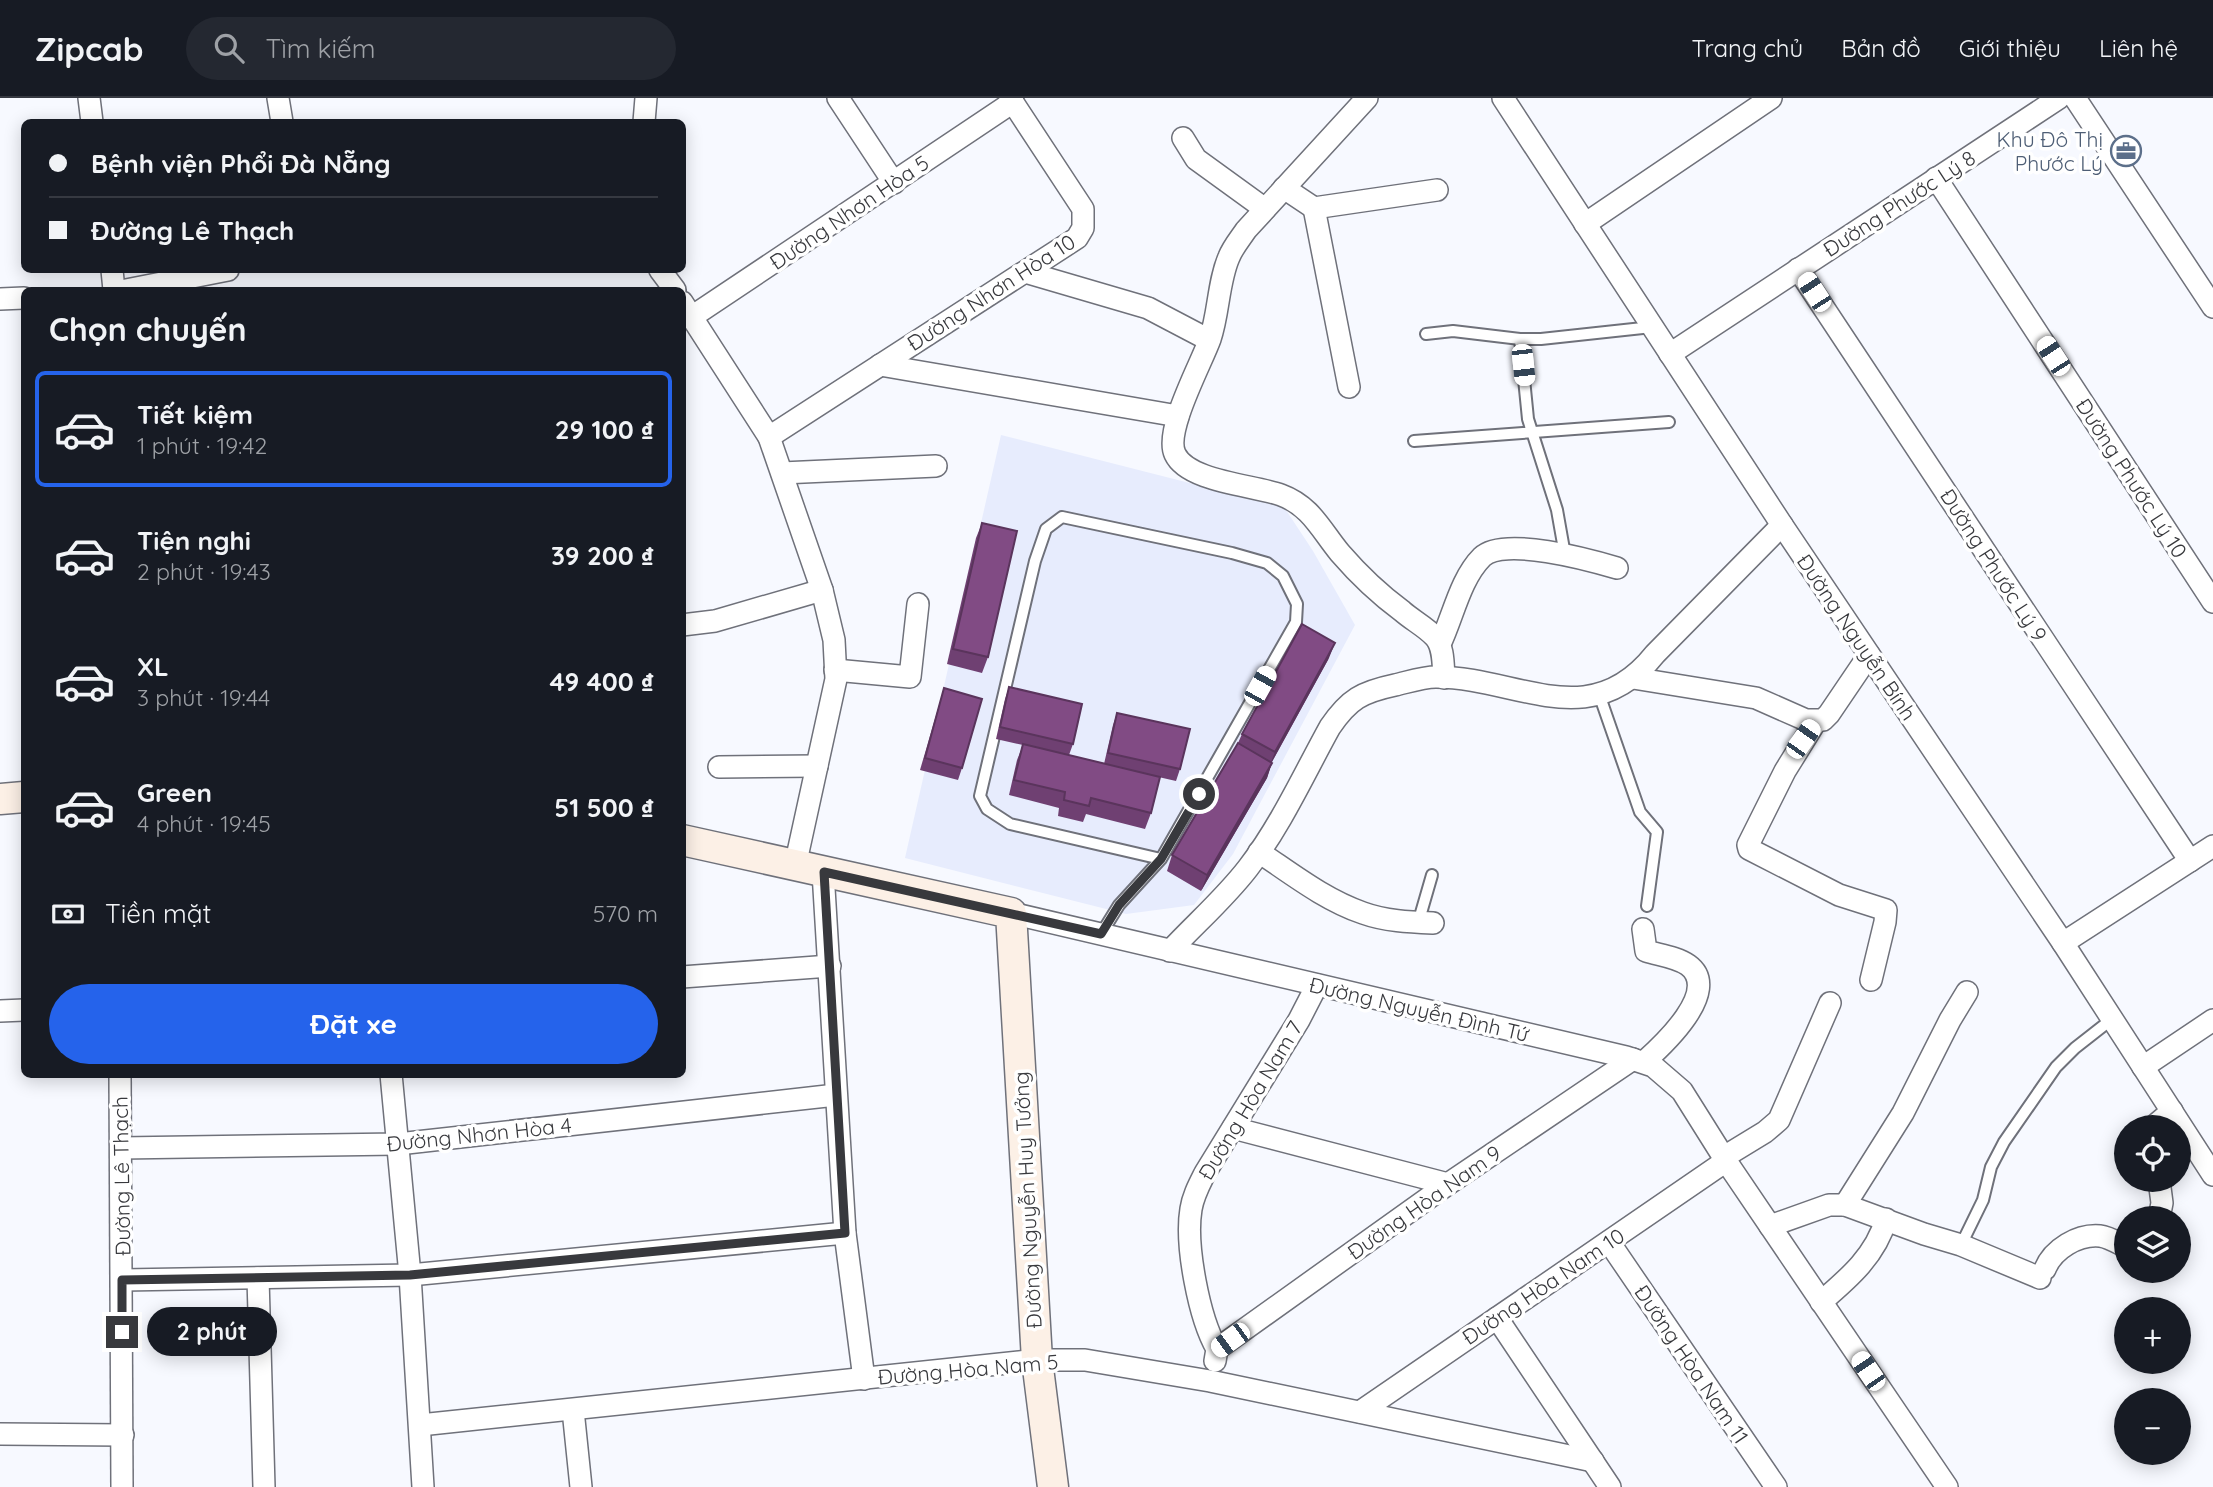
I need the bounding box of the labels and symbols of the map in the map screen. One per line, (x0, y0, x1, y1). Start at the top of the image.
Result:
place label: Khu Đô Thị Phước Lý (1997, 126, 2103, 176)
office icon: Khu Đô Thị Phước Lý (2109, 134, 2143, 168)
street label: Đường Phước Lý 8 (1818, 144, 1980, 262)
street label: Đường Nhơn Hòa 5 (765, 149, 933, 275)
street label: Đường Nhơn Hòa 10 (902, 228, 1080, 356)
car (1794, 269, 1835, 315)
car (2033, 333, 2074, 379)
car (1511, 343, 1536, 387)
street label: Đường Phước Lý 10 (2071, 393, 2193, 563)
street label: Đường Phước Lý 9 (1935, 484, 2053, 646)
street label: Đường Nguyễn Bính (1792, 549, 1922, 725)
car (1241, 663, 1280, 709)
car (1783, 716, 1824, 762)
route start (1183, 778, 1215, 810)
street label: Đường Nguyễn Đình Tứ (1307, 971, 1532, 1047)
street label: Đường Hòa Nam 7 (1192, 1016, 1308, 1184)
street label: Đường Nguyễn Huy Tưởng (1007, 1071, 1047, 1329)
street label: Đường Lê Thạch (107, 1096, 135, 1256)
street label: Đường Nhơn Hòa 4 (385, 1111, 573, 1157)
street label: Đường Hòa Nam 9 (1342, 1139, 1506, 1265)
street label: Đường Hòa Nam 10 (1457, 1222, 1629, 1350)
street label: Đường Hòa Nam 11 (1629, 1280, 1755, 1448)
callout: 2 phút (146, 1308, 276, 1356)
route end (106, 1316, 138, 1348)
car (1207, 1319, 1254, 1361)
street label: Đường Hòa Nam 5 (877, 1348, 1059, 1390)
car (1848, 1348, 1889, 1394)

